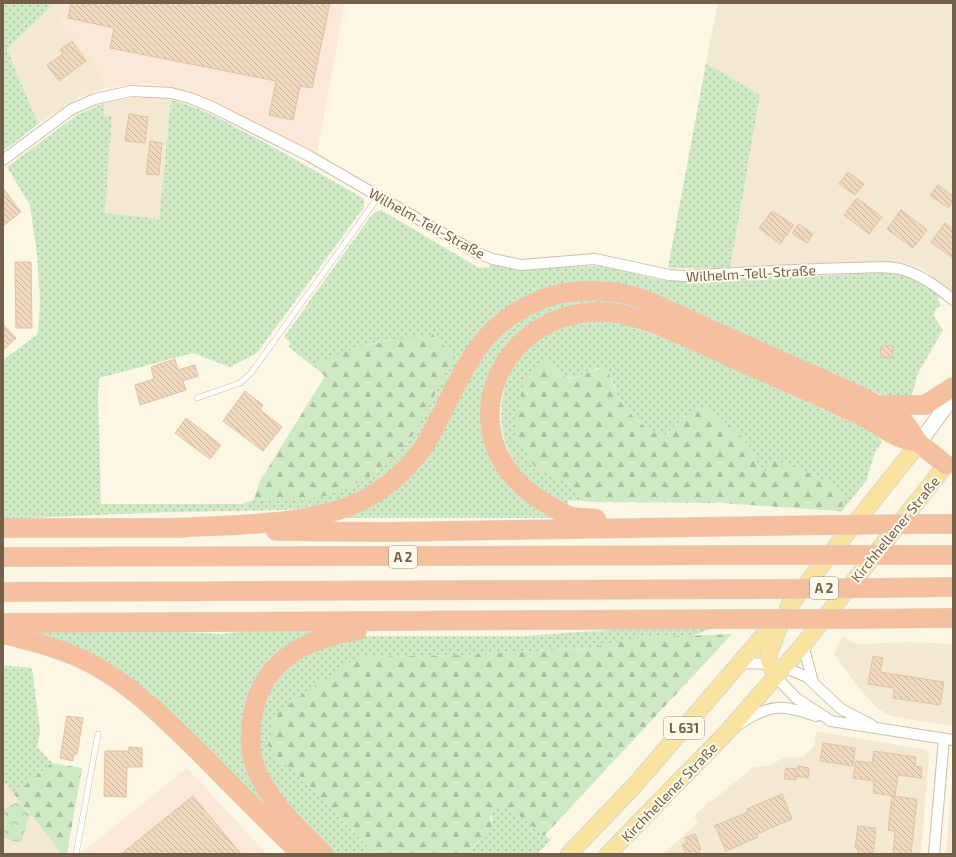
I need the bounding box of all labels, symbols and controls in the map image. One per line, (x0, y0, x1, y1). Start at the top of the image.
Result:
street label: Wilhelm-Tell-Straße (366, 184, 488, 262)
street label: Wilhelm-Tell-Straße (686, 261, 816, 285)
street label: Kirchhellener Straße (847, 473, 943, 585)
road number: A 2 (389, 546, 417, 568)
road number: A 2 (810, 577, 838, 599)
road number: L 631 (664, 717, 704, 739)
street label: Kirchhellener Straße (617, 739, 721, 845)

